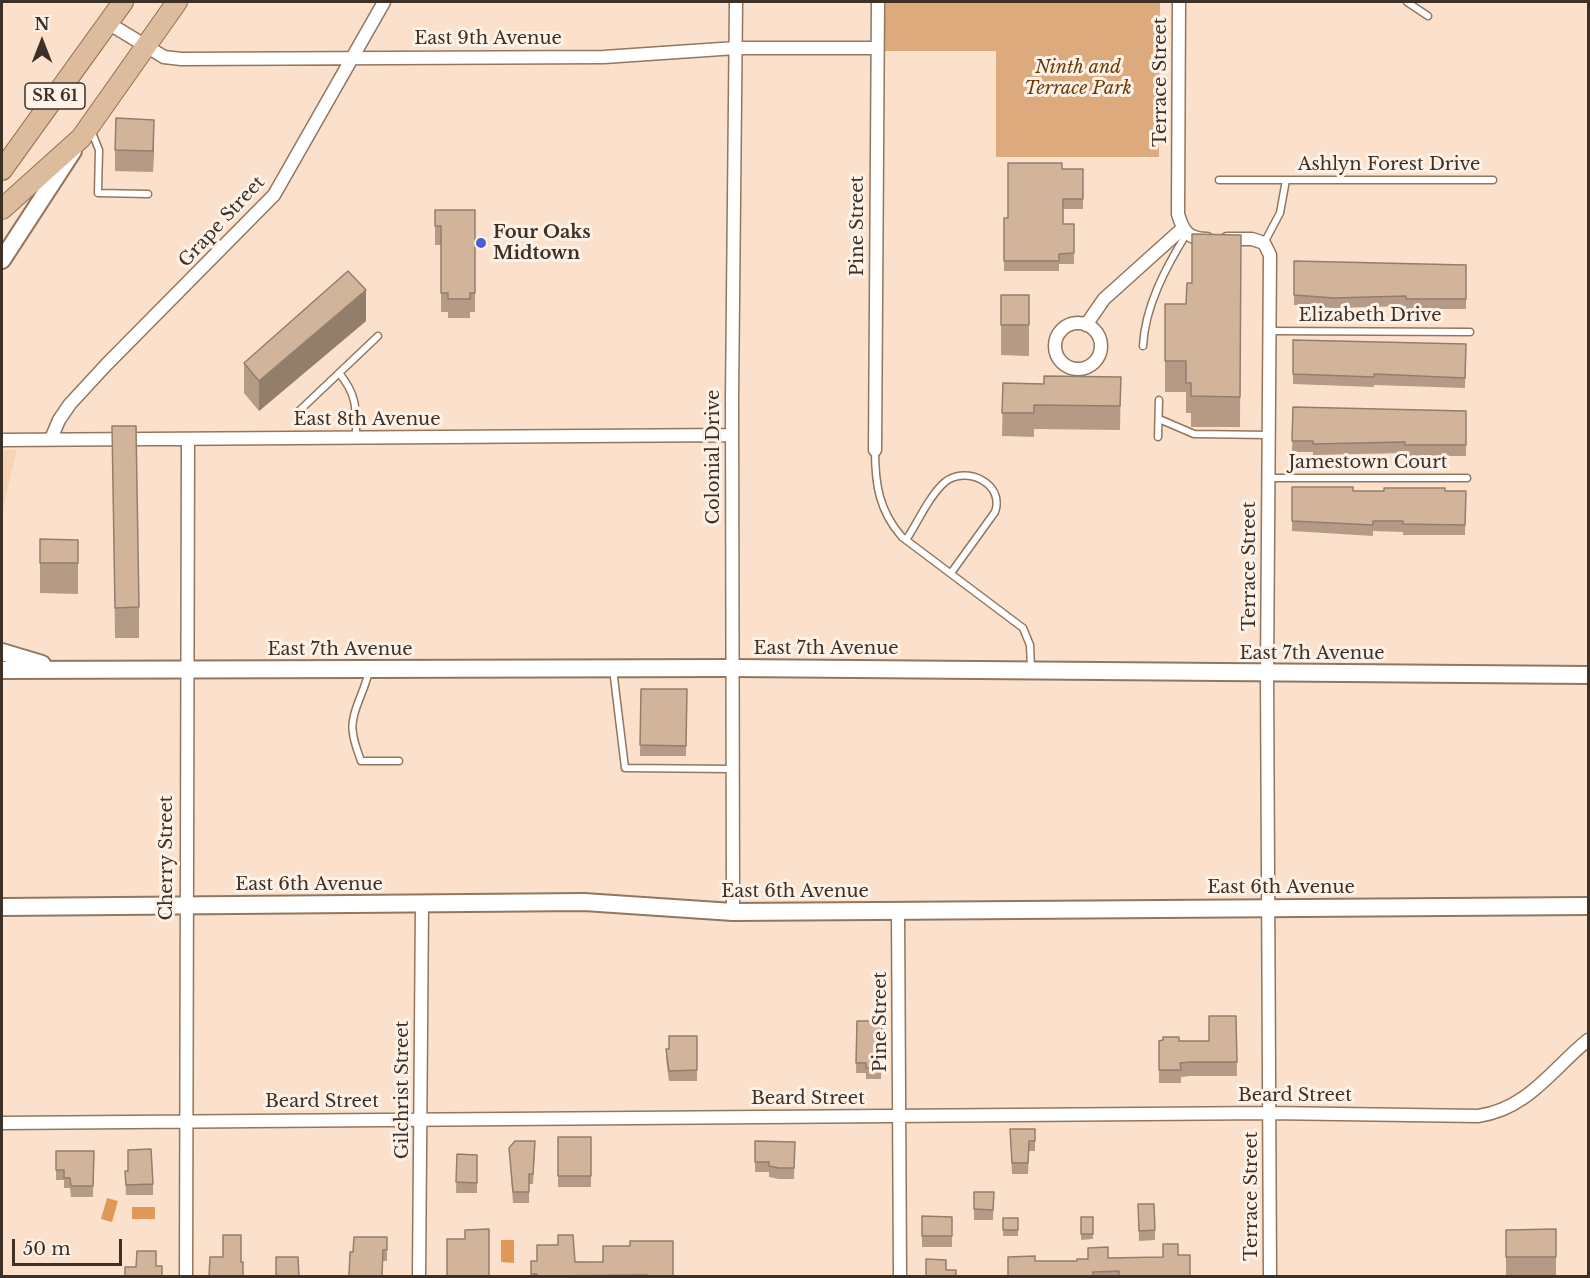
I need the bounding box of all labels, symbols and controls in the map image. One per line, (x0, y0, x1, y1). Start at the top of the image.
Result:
north arrow (12, 12, 72, 72)
text: N (34, 14, 50, 34)
street label: Terrace Street (1150, 17, 1172, 147)
street label: East 9th Avenue (414, 28, 562, 50)
park label: Ninth and Terrace Park (1024, 57, 1132, 100)
road number: SR 61 (25, 83, 85, 109)
street label: Ashlyn Forest Drive (1298, 154, 1480, 176)
street label: Grape Street (175, 172, 269, 272)
street label: Pine Street (847, 176, 869, 276)
place label: Four Oaks Midtown (493, 222, 591, 264)
marker: Four Oaks Midtown (474, 236, 488, 250)
street label: Elizabeth Drive (1299, 305, 1441, 327)
street label: Colonial Drive (703, 390, 725, 524)
street label: East 8th Avenue (294, 409, 440, 431)
street label: Jamestown Court (1288, 452, 1448, 474)
street label: Terrace Street (1239, 501, 1261, 631)
street label: East 7th Avenue (753, 638, 899, 660)
street label: East 7th Avenue (267, 639, 413, 661)
street label: East 7th Avenue (1239, 643, 1385, 665)
street label: Cherry Street (156, 795, 178, 921)
street label: East 6th Avenue (235, 874, 383, 896)
street label: East 6th Avenue (1207, 877, 1355, 899)
street label: East 6th Avenue (721, 881, 869, 903)
street label: Pine Street (870, 972, 892, 1072)
street label: Gilchrist Street (392, 1021, 414, 1159)
street label: Beard Street (1238, 1085, 1352, 1107)
street label: Beard Street (751, 1088, 865, 1110)
street label: Beard Street (265, 1091, 379, 1113)
street label: Terrace Street (1241, 1131, 1263, 1261)
scale bar (15, 1227, 124, 1265)
text: 50 m (23, 1238, 71, 1260)

